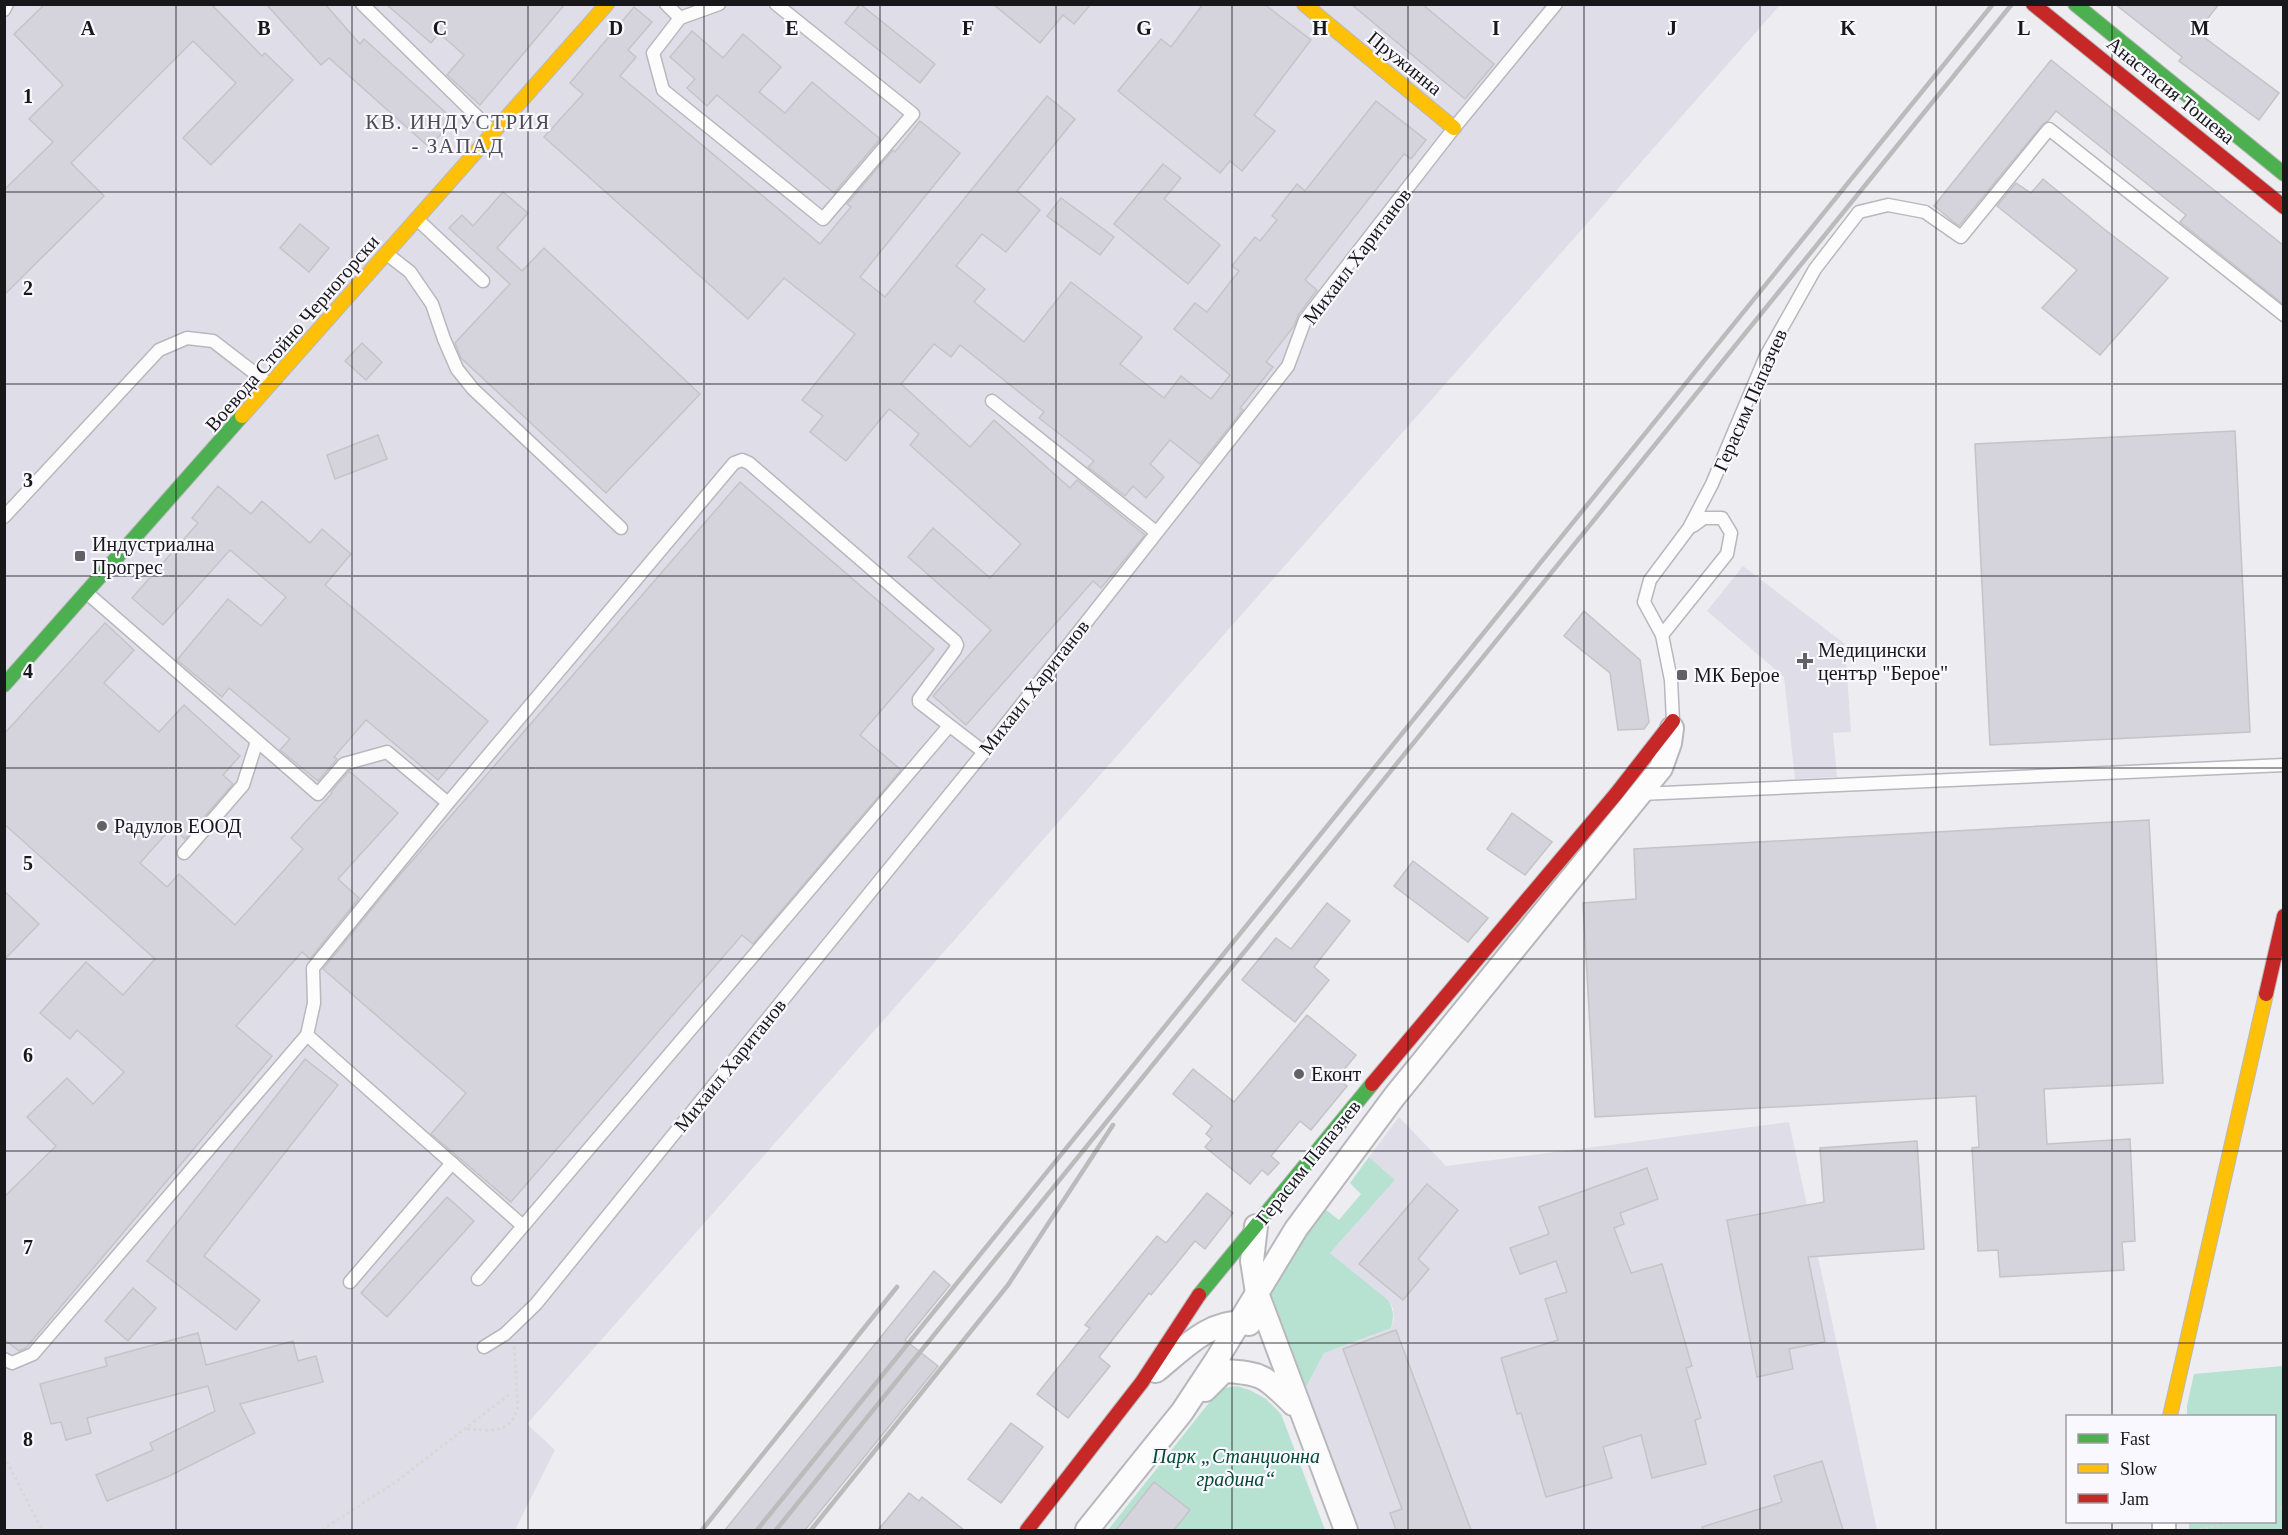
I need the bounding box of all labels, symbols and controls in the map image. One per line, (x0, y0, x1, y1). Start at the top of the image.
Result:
text: A (81, 17, 96, 39)
text: B (257, 17, 271, 39)
text: C (433, 17, 447, 39)
text: D (609, 17, 623, 39)
text: E (785, 17, 799, 39)
text: F (962, 17, 974, 39)
text: G (1136, 17, 1152, 39)
text: H (1312, 17, 1328, 39)
text: I (1492, 17, 1500, 39)
text: J (1667, 17, 1677, 39)
text: K (1840, 17, 1856, 39)
text: L (2017, 17, 2031, 39)
text: M (2191, 17, 2210, 39)
street label: Пружинна (1363, 27, 1446, 100)
street label: Анастасия Тошева (2103, 32, 2239, 148)
text: 1 (23, 85, 33, 107)
district label: КВ. ИНДУСТРИЯ - ЗАПАД (365, 110, 551, 158)
street label: Михаил Хаританов (1299, 184, 1416, 329)
street label: Воевода Стойно Черногорски (201, 230, 384, 436)
text: 2 (23, 277, 33, 299)
street label: Герасим Папазчев (1709, 325, 1792, 475)
text: 3 (23, 469, 33, 491)
place label: Индустриална Прогрес (92, 533, 215, 579)
marker: Индустриална Прогрес (73, 549, 87, 563)
street label: Михаил Хаританов (975, 615, 1094, 759)
place label: Медицински център "Берое" (1818, 639, 1948, 685)
marker: Медицински център "Берое" (1796, 652, 1814, 670)
text: 4 (23, 660, 33, 682)
place label: МК Берое (1694, 664, 1780, 687)
marker: МК Берое (1675, 668, 1689, 682)
place label: Радулов ЕООД (114, 815, 242, 838)
marker: Радулов ЕООД (95, 819, 109, 833)
text: 5 (23, 852, 33, 874)
street label: Михаил Хаританов (670, 994, 791, 1137)
text: 6 (23, 1044, 33, 1066)
place label: Еконт (1311, 1063, 1362, 1085)
marker: Еконт (1292, 1067, 1306, 1081)
street label: Герасим Папазчев (1251, 1095, 1366, 1229)
text: 7 (23, 1236, 33, 1258)
legend (2066, 1415, 2276, 1523)
text: 8 (23, 1428, 33, 1450)
text: Fast (2120, 1429, 2150, 1449)
park label: Парк „Станционна градина“ (1151, 1445, 1320, 1491)
text: Slow (2120, 1459, 2157, 1479)
text: Jam (2120, 1489, 2149, 1509)

